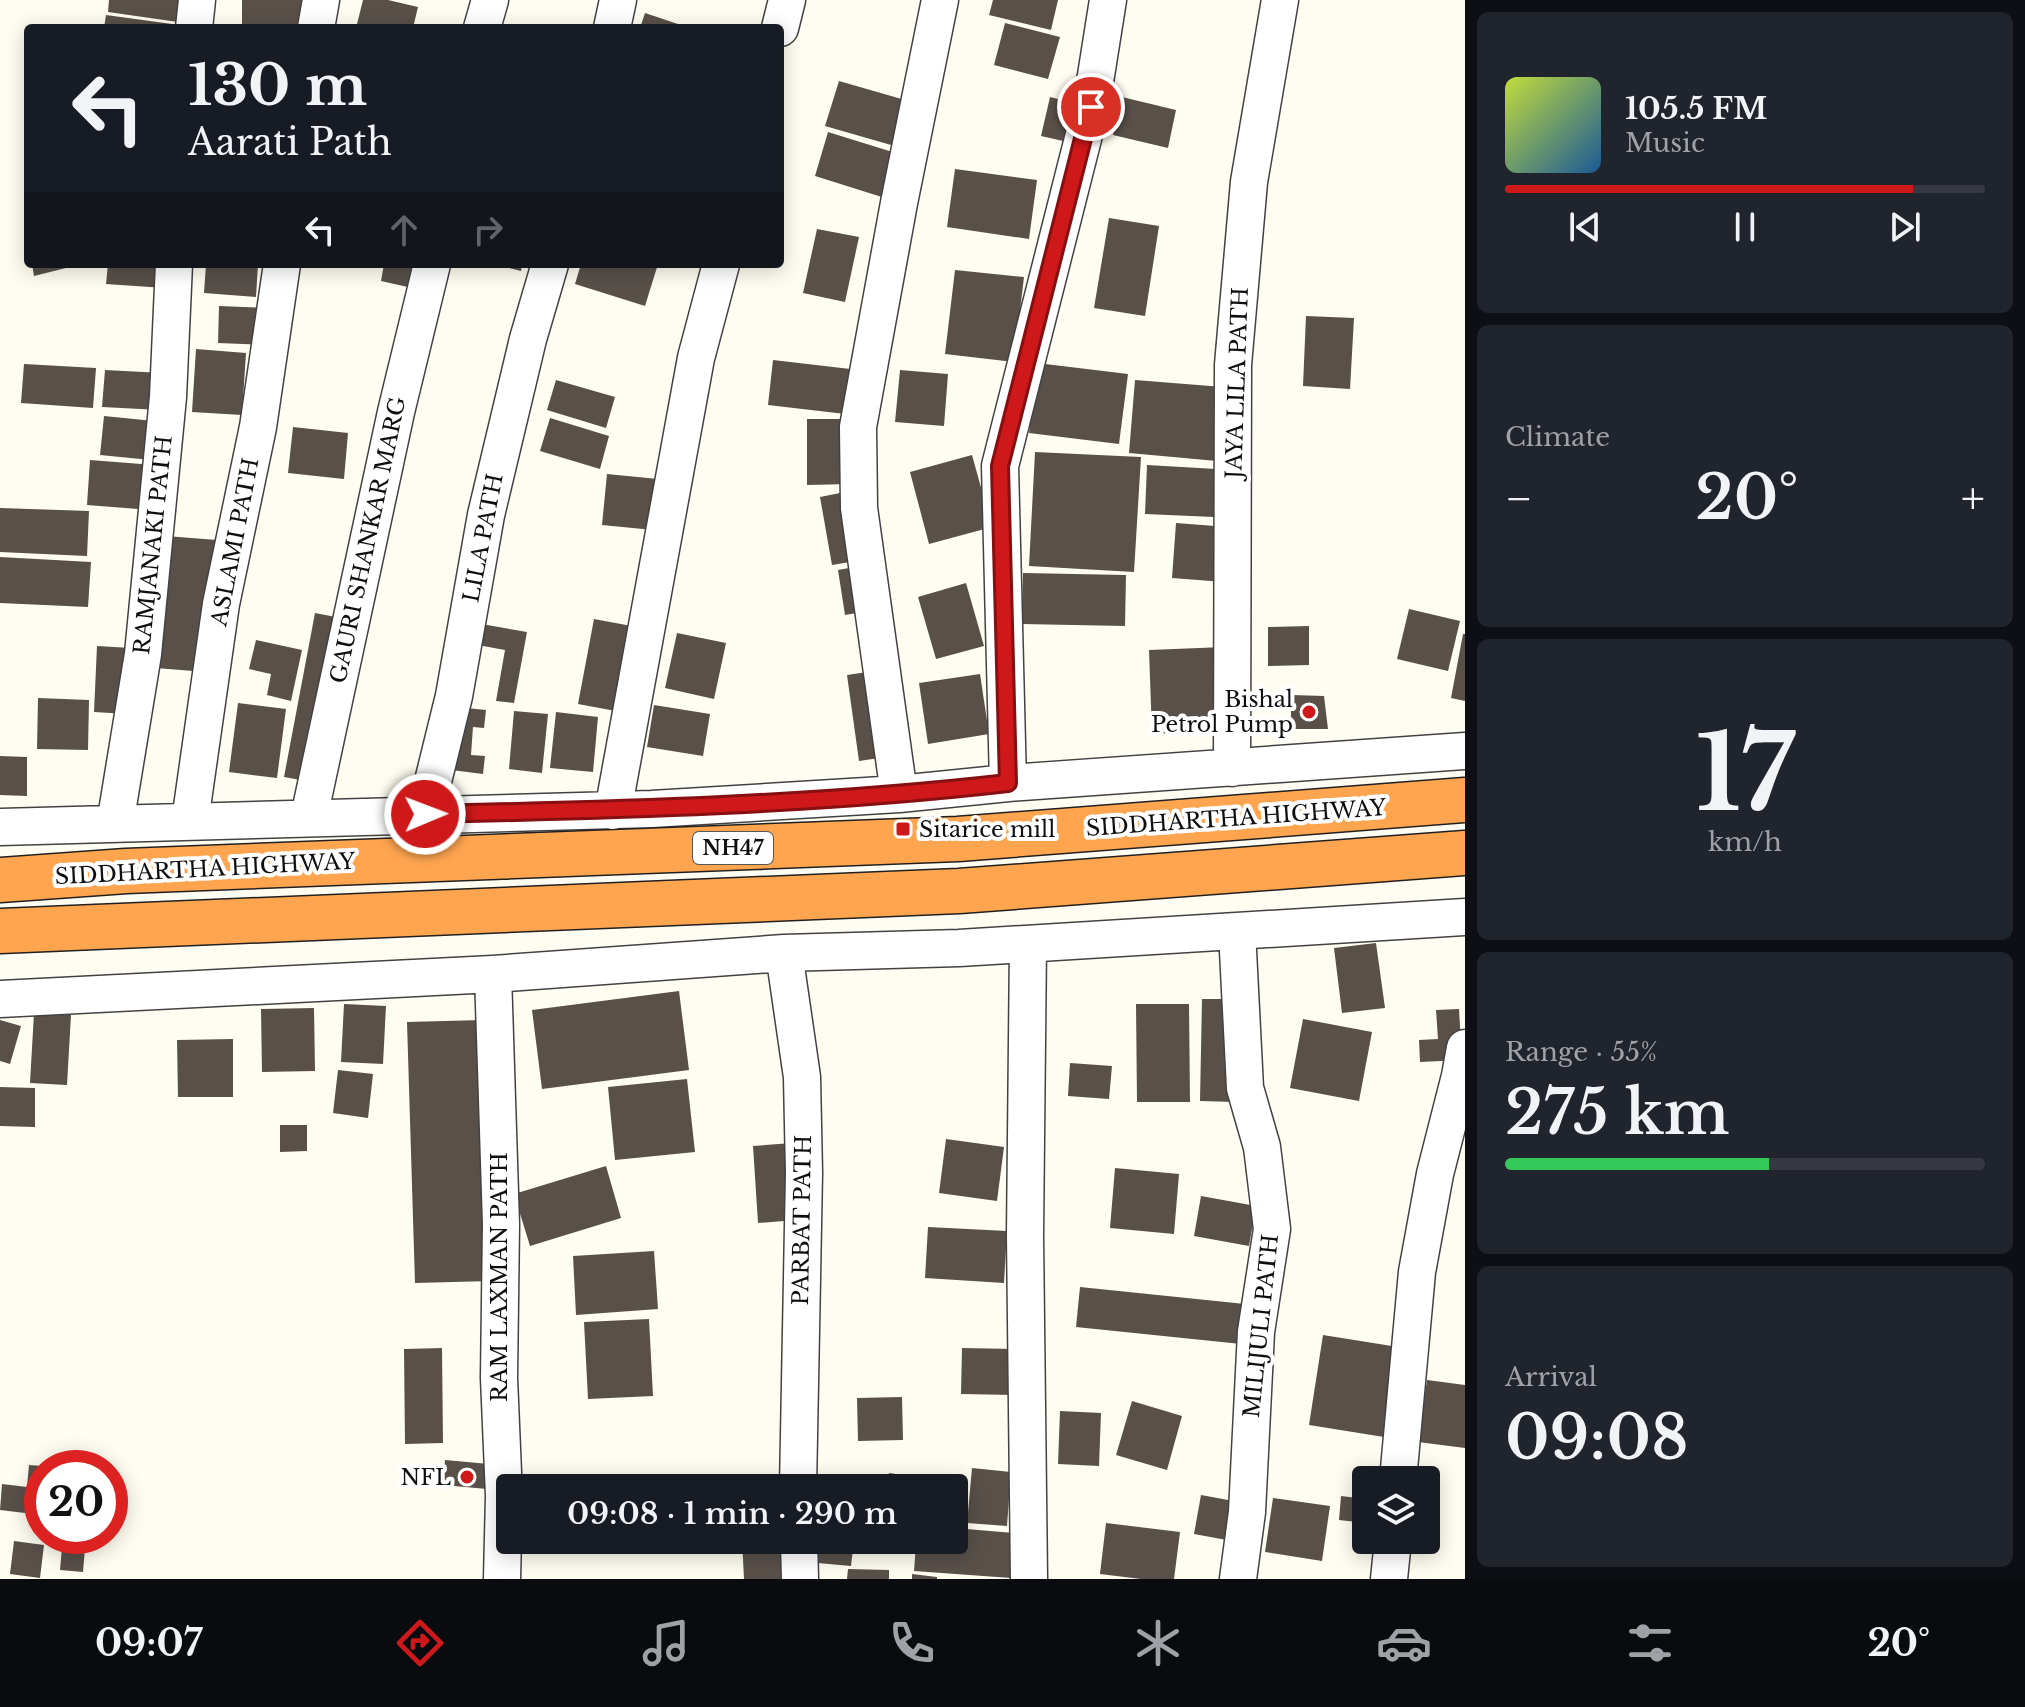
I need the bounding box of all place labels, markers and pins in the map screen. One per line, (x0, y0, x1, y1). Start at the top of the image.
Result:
pin (1057, 73, 1125, 141)
place label: Bishal Petrol Pump (1151, 686, 1293, 738)
marker: Bishal Petrol Pump (1300, 703, 1318, 721)
place label: Sitarice mill (919, 816, 1055, 843)
marker: Sitarice mill (894, 820, 912, 838)
place label: NFL (400, 1464, 451, 1491)
marker: NFL (458, 1468, 476, 1486)

